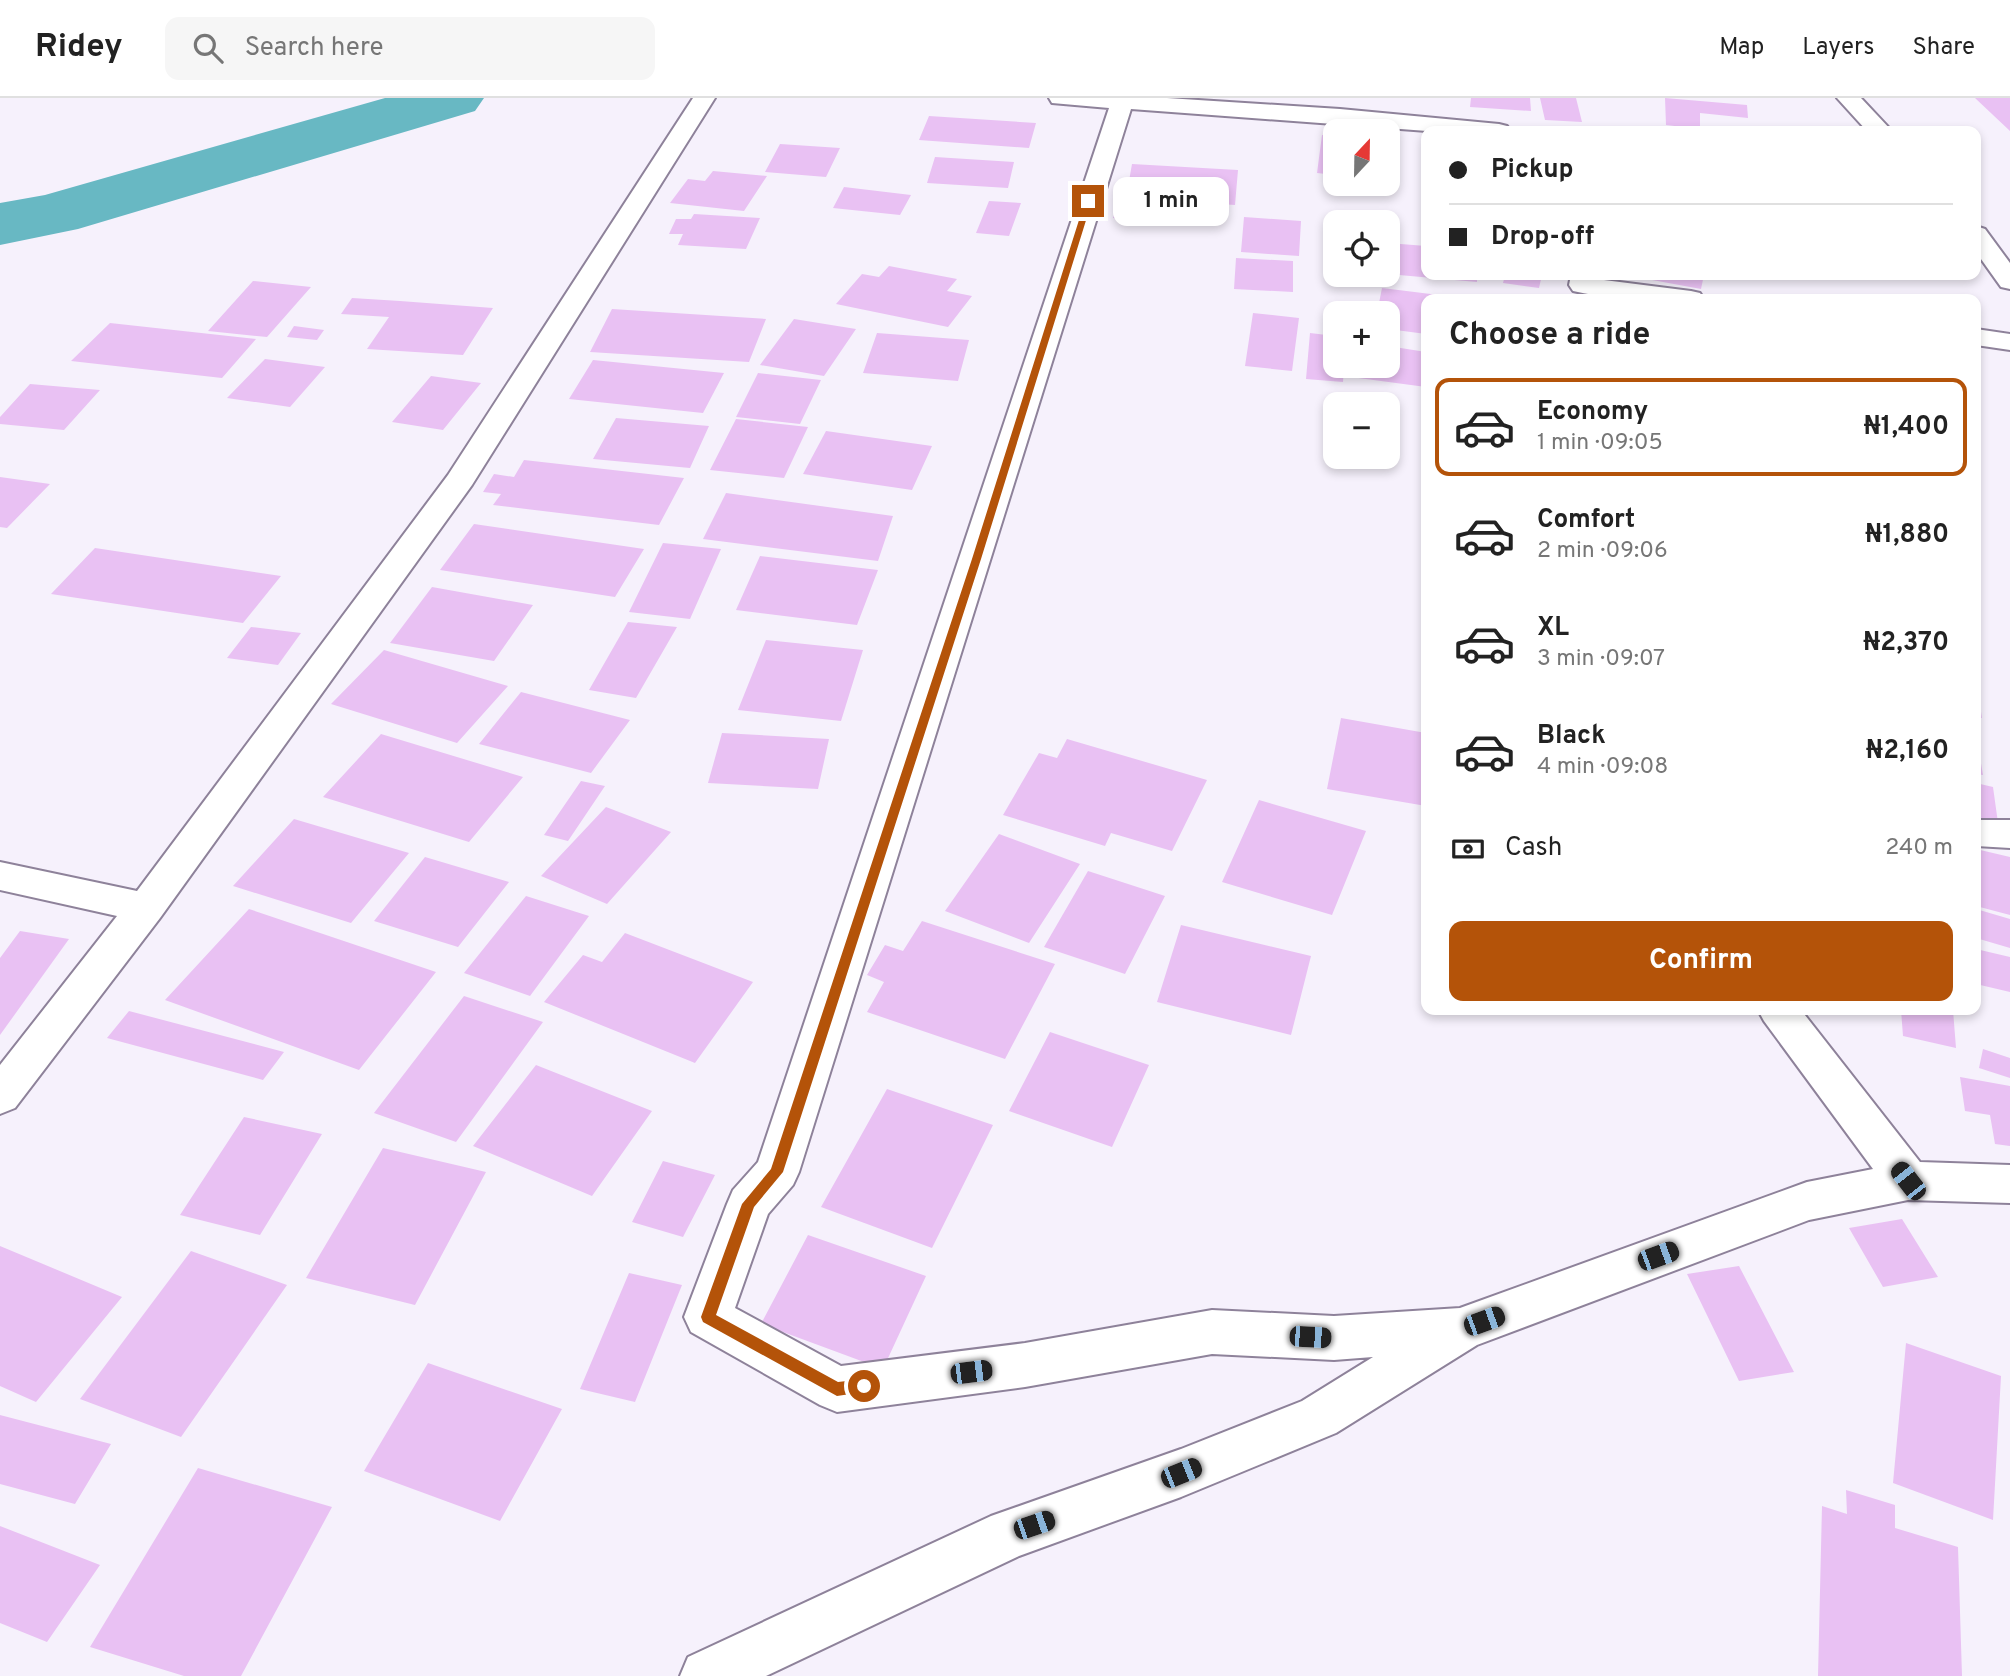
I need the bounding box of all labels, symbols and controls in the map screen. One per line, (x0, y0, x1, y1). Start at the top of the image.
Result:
search box (165, 17, 655, 80)
text: Ridey (35, 27, 123, 69)
icon: search (189, 29, 227, 67)
text: Search here (245, 32, 384, 65)
text: Map (1719, 33, 1764, 63)
text: Layers (1802, 33, 1874, 63)
text: Share (1912, 33, 1975, 63)
north arrow (1323, 119, 1400, 196)
map controls (1323, 119, 1400, 469)
text: Pickup (1491, 154, 1574, 187)
callout: 1 min (1112, 176, 1228, 226)
route end (1072, 185, 1104, 217)
text: 1 min (1143, 187, 1199, 216)
button: locate (1323, 210, 1400, 287)
text: Drop-off (1491, 221, 1594, 254)
button: + (1323, 301, 1400, 378)
text: Choose a ride (1449, 316, 1650, 356)
button: − (1323, 392, 1400, 469)
icon: car (1453, 396, 1516, 459)
text: Economy (1537, 396, 1648, 429)
text: ₦1,400 (1863, 411, 1949, 444)
text: 1 min · 09:05 (1537, 429, 1663, 458)
icon: car (1453, 504, 1516, 567)
text: Comfort (1537, 504, 1635, 537)
text: ₦1,880 (1865, 519, 1949, 552)
text: 2 min · 09:06 (1537, 537, 1668, 566)
icon: car (1453, 612, 1516, 675)
text: XL (1537, 612, 1569, 645)
text: ₦2,370 (1863, 627, 1949, 660)
text: 3 min · 09:07 (1537, 645, 1665, 674)
icon: car (1453, 720, 1516, 783)
text: Black (1537, 720, 1606, 753)
text: ₦2,160 (1866, 735, 1949, 768)
text: 4 min · 09:08 (1537, 753, 1668, 782)
icon: cash (1449, 830, 1487, 868)
text: Cash (1505, 832, 1562, 865)
text: 240 m (1885, 834, 1953, 863)
button: Confirm (1449, 921, 1953, 1001)
car (1887, 1158, 1930, 1204)
car (1635, 1239, 1682, 1273)
car (1461, 1304, 1508, 1338)
car (1289, 1325, 1332, 1349)
car (949, 1359, 994, 1385)
route start (848, 1370, 880, 1402)
car (1158, 1455, 1205, 1491)
car (1011, 1508, 1058, 1542)

